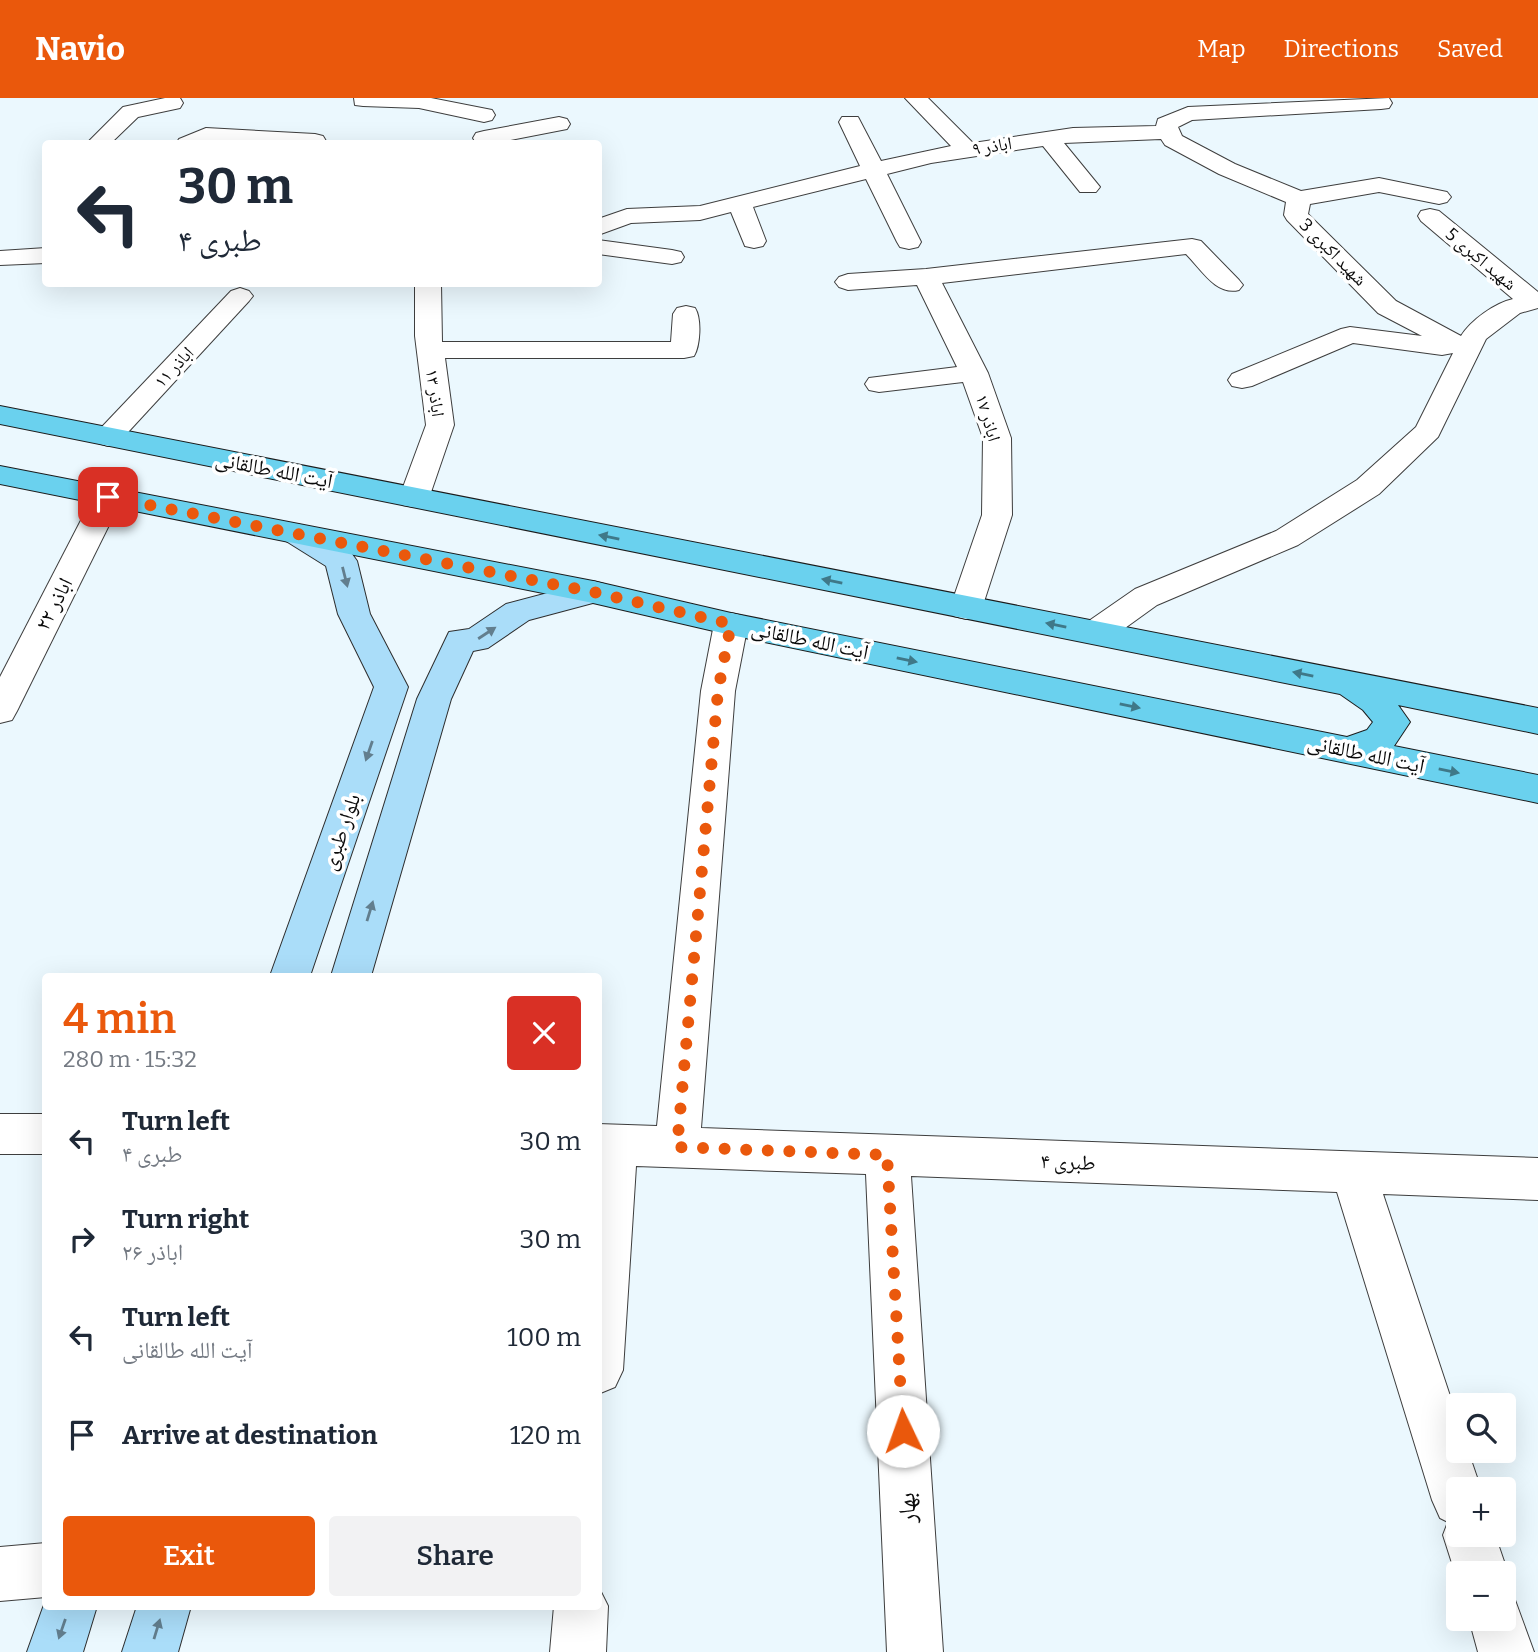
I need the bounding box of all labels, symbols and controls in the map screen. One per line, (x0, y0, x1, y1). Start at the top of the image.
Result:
text: Navio (35, 29, 125, 69)
text: Map (1197, 35, 1246, 63)
text: Directions (1284, 35, 1399, 63)
text: Saved (1437, 35, 1503, 63)
street label: اباذر ۹ (971, 132, 1013, 160)
text: 30 m (178, 157, 293, 216)
icon: left (63, 168, 154, 259)
street label: شهید اکبری 3 (1295, 214, 1371, 290)
text: طبری ۴ (178, 221, 262, 259)
street label: شهید اکبری 5 (1441, 223, 1521, 295)
street label: اباذر ۱۱ (150, 342, 198, 392)
street label: اباذر ۱۳ (421, 368, 449, 418)
street label: اباذر ۱۷ (971, 392, 1005, 444)
street label: آیت الله طالقانی (213, 446, 336, 494)
pin (78, 467, 138, 527)
icon: arrive (89, 478, 127, 516)
one-way arrow (598, 531, 620, 542)
one-way arrow (340, 567, 351, 589)
street label: اباذر ۲۲ (30, 573, 78, 635)
one-way arrow (821, 575, 843, 586)
street label: آیت الله طالقانی (749, 615, 872, 665)
one-way arrow (1045, 620, 1067, 631)
one-way arrow (477, 627, 496, 640)
one-way arrow (896, 655, 918, 666)
one-way arrow (1292, 669, 1314, 680)
one-way arrow (1119, 700, 1141, 711)
street label: آیت الله طالقانی (1305, 729, 1428, 779)
one-way arrow (363, 741, 374, 762)
one-way arrow (1438, 765, 1460, 776)
street label: بلوار طبری (316, 790, 366, 874)
one-way arrow (366, 900, 376, 921)
text: 4 min (63, 994, 176, 1044)
button: close (507, 996, 581, 1070)
text: 280 m · 15:32 (63, 1045, 197, 1073)
text: Turn left (122, 1106, 230, 1137)
icon: left (63, 1122, 101, 1160)
text: 30 m (520, 1126, 581, 1157)
text: طبری ۴ (122, 1140, 182, 1168)
street label: طبری ۴ (1040, 1148, 1096, 1176)
text: Turn right (122, 1204, 249, 1235)
icon: right (63, 1220, 101, 1258)
text: 30 m (520, 1224, 581, 1255)
text: اباذر ۲۶ (122, 1238, 183, 1266)
text: Turn left (122, 1302, 230, 1333)
icon: left (63, 1318, 101, 1356)
text: 100 m (507, 1322, 581, 1353)
text: آیت الله طالقانی (122, 1336, 252, 1364)
map controls (1446, 1393, 1516, 1631)
button: search (1446, 1393, 1516, 1463)
position arrow (866, 1394, 940, 1468)
icon: arrive (63, 1416, 101, 1454)
text: Arrive at destination (122, 1420, 377, 1451)
text: 120 m (510, 1420, 581, 1451)
button: + (1446, 1477, 1516, 1547)
street label: بهار (892, 1492, 922, 1525)
button: Exit (63, 1516, 315, 1596)
button: Share (329, 1516, 581, 1596)
button: − (1446, 1561, 1516, 1631)
one-way arrow (57, 1619, 68, 1640)
one-way arrow (152, 1619, 162, 1640)

